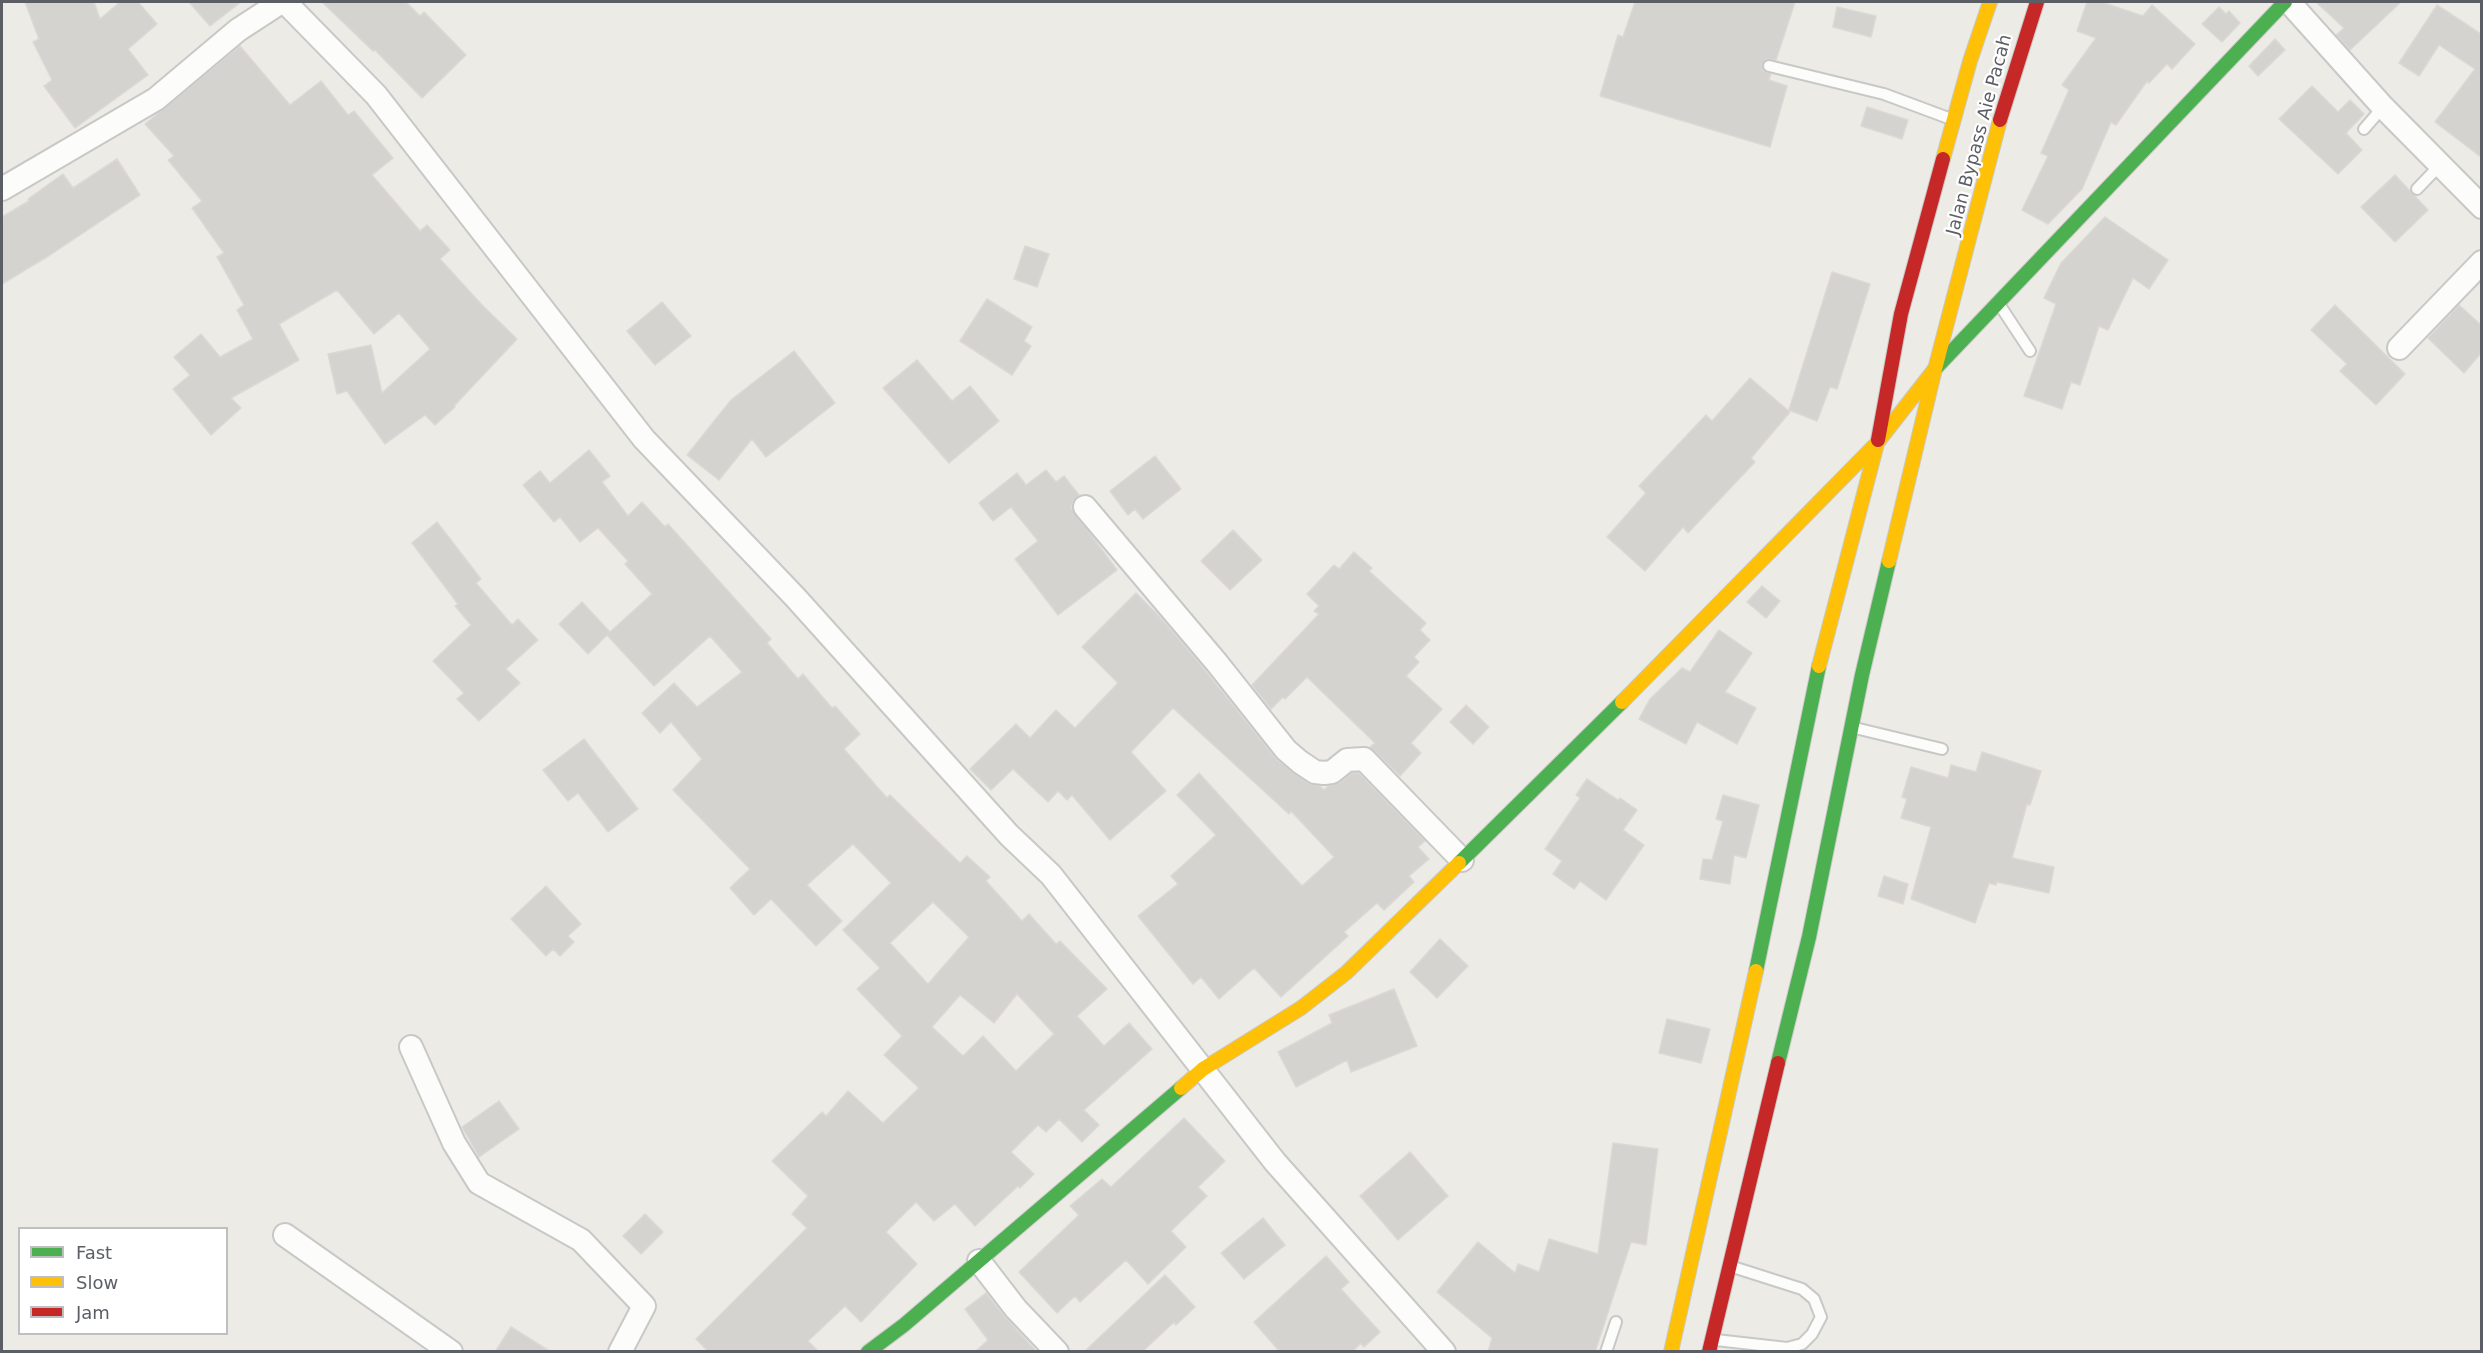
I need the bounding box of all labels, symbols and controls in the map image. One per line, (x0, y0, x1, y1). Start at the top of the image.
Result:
street label: Jalan Bypass Aie Pacah (1943, 32, 2017, 238)
legend (18, 1227, 228, 1335)
text: Fast (76, 1242, 112, 1263)
text: Slow (76, 1272, 118, 1293)
text: Jam (76, 1302, 110, 1323)

